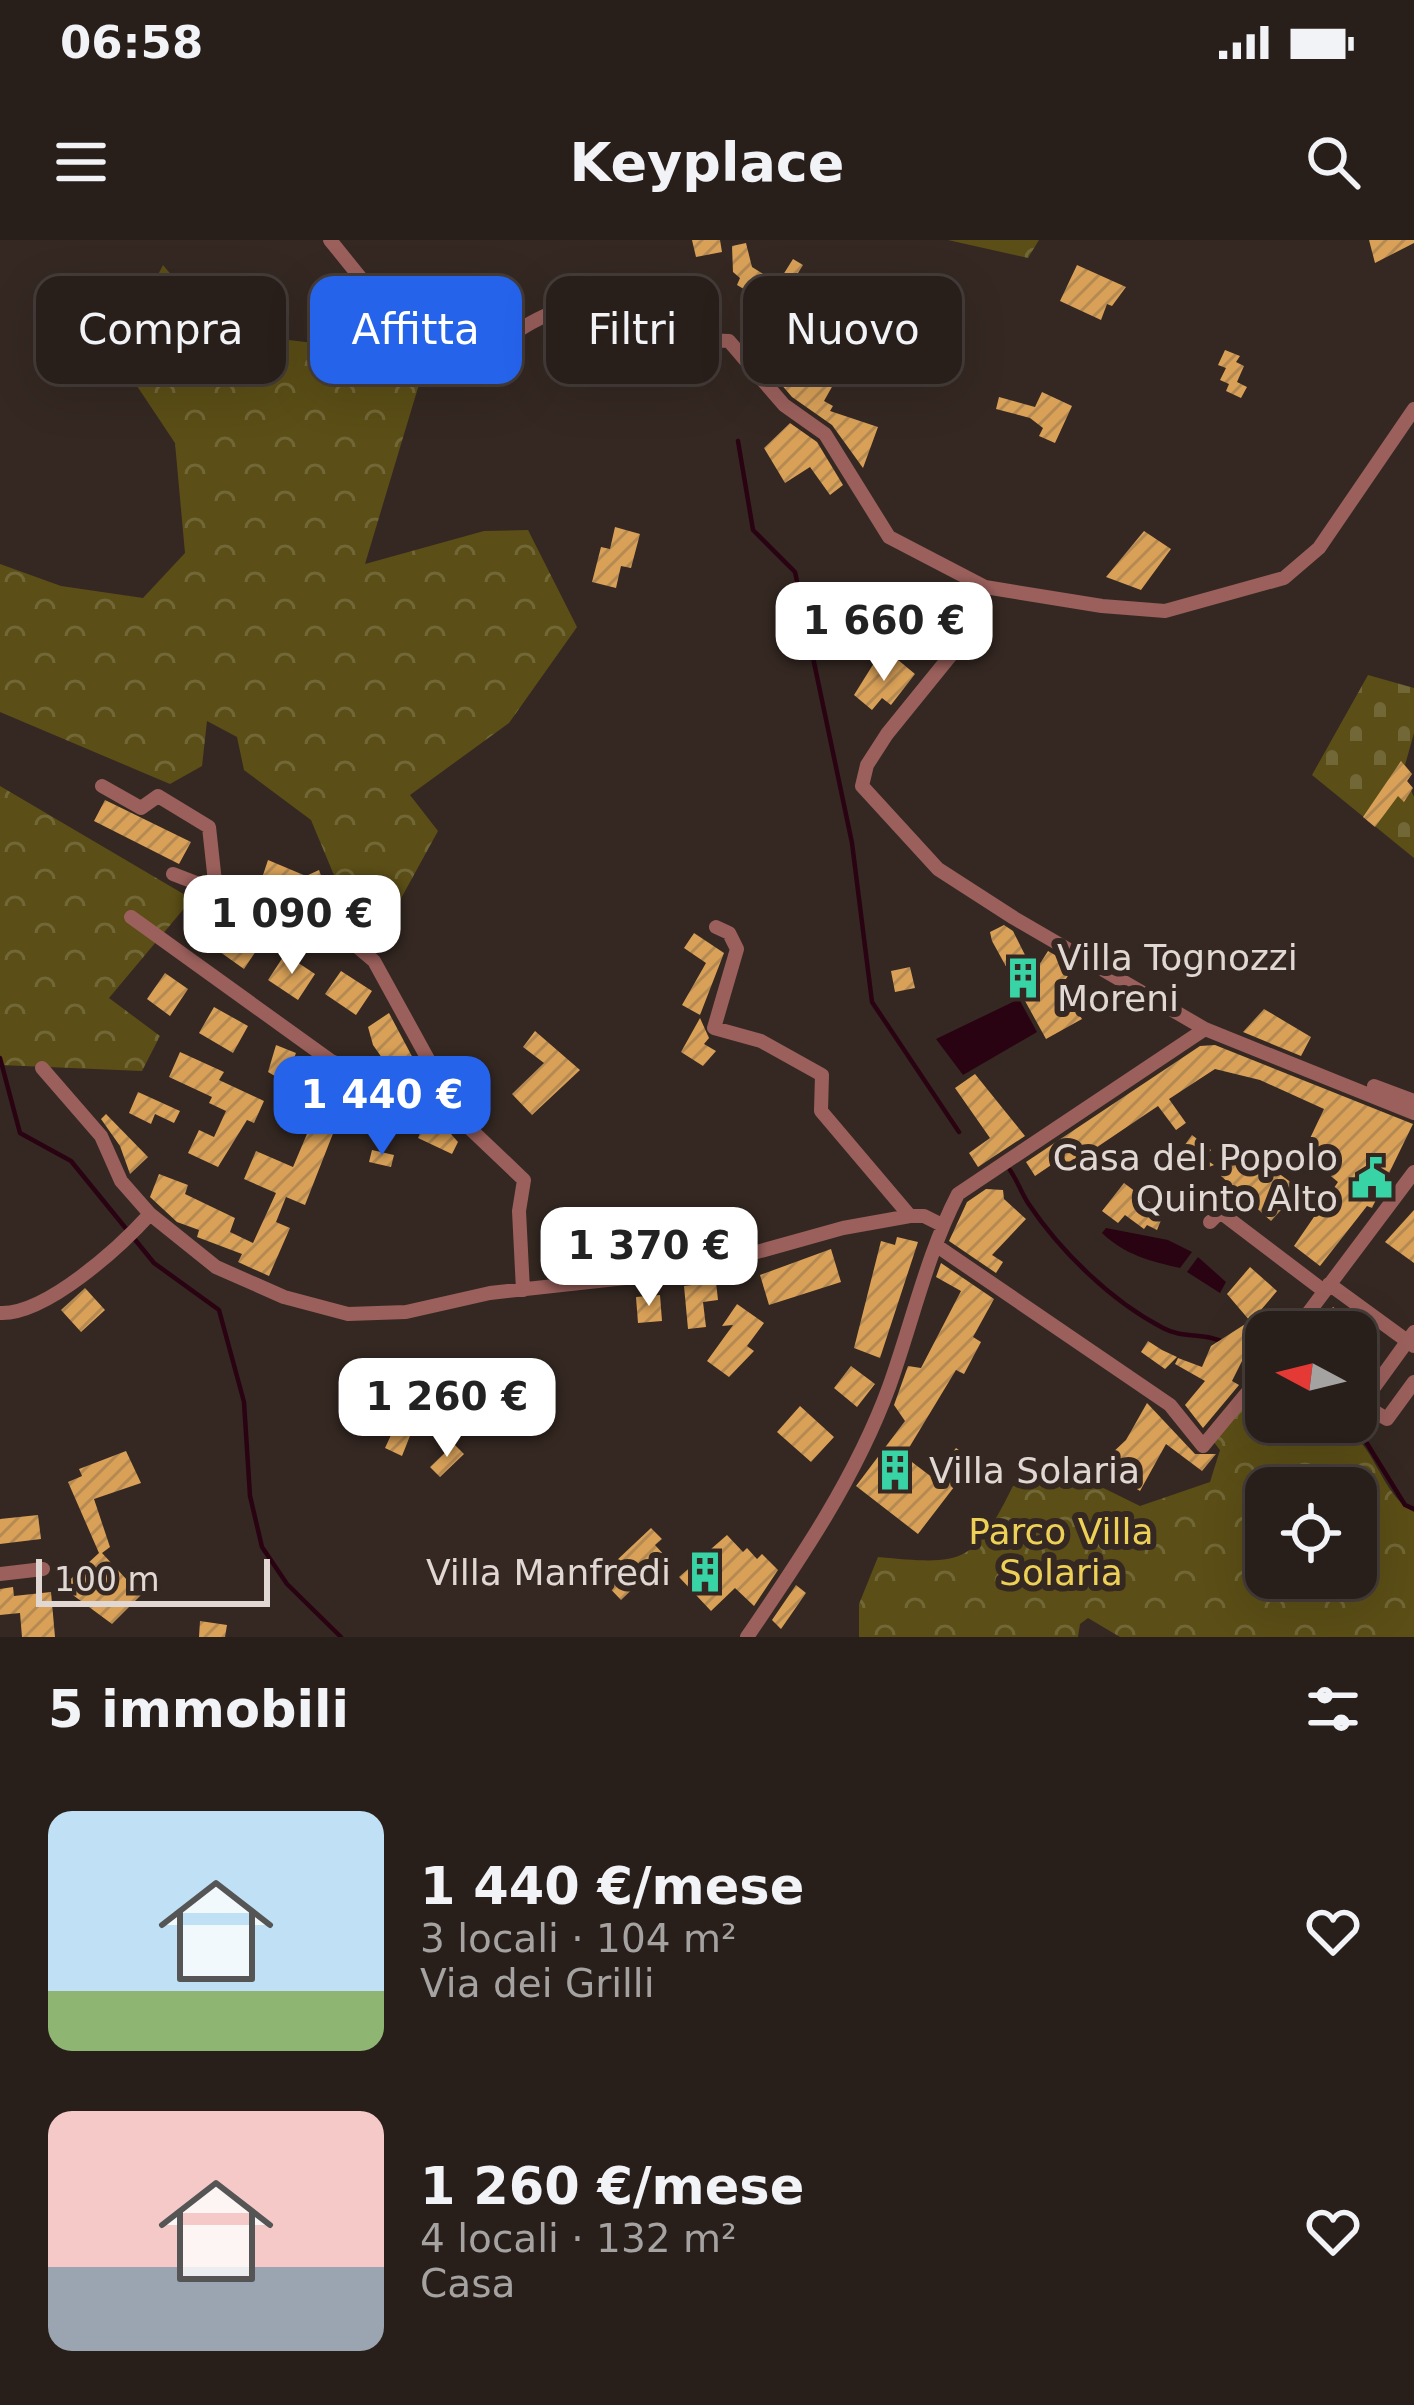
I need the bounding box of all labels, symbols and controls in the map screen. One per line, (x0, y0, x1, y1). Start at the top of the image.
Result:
text: 06:58 (60, 16, 203, 69)
icon: menu (48, 129, 114, 195)
icon: search (1300, 129, 1366, 195)
text: Keyplace (570, 131, 844, 194)
chip: Compra (36, 276, 286, 384)
chip: Affitta (310, 276, 522, 384)
chip: Filtri (546, 276, 719, 384)
chip: Nuovo (743, 276, 962, 384)
pin: 1 660 € (773, 582, 995, 684)
text: 1 660 € (803, 598, 965, 643)
pin: 1 090 € (181, 875, 403, 977)
text: 1 090 € (211, 891, 373, 936)
place label: Villa Tognozzi Moreni (1057, 937, 1298, 1019)
building icon: Villa Tognozzi Moreni (1000, 955, 1046, 1001)
pin: 1 440 € (271, 1056, 493, 1158)
text: 1 440 € (301, 1072, 463, 1117)
place label: Casa del Popolo Quinto Alto (1053, 1137, 1338, 1219)
public building icon: Casa del Popolo Quinto Alto (1349, 1155, 1395, 1201)
pin: 1 370 € (538, 1207, 760, 1309)
text: 1 370 € (568, 1223, 730, 1268)
north arrow (1245, 1311, 1377, 1443)
map controls (1245, 1311, 1377, 1599)
pin: 1 260 € (336, 1358, 558, 1460)
text: 1 260 € (366, 1374, 528, 1419)
building icon: Villa Solaria (872, 1447, 918, 1493)
place label: Villa Solaria (929, 1450, 1140, 1491)
button: locate (1245, 1467, 1377, 1599)
park label: Parco Villa Solaria (968, 1511, 1154, 1593)
building icon: Villa Manfredi (682, 1549, 728, 1595)
place label: Villa Manfredi (426, 1552, 671, 1593)
scale bar (36, 1553, 270, 1606)
text: 100 m (54, 1560, 160, 1599)
icon: filters (1300, 1676, 1366, 1742)
text: 5 immobili (48, 1680, 349, 1739)
text: 1 440 €/mese (420, 1857, 804, 1916)
icon: home (144, 1859, 288, 2003)
icon: heart (1300, 1898, 1366, 1964)
text: 3 locali · 104 m² (420, 1916, 737, 1961)
text: Via dei Grilli (420, 1961, 655, 2006)
text: 1 260 €/mese (420, 2157, 804, 2216)
icon: home (144, 2159, 288, 2303)
icon: heart (1300, 2198, 1366, 2264)
text: 4 locali · 132 m² (420, 2216, 737, 2261)
text: Casa (420, 2261, 515, 2306)

